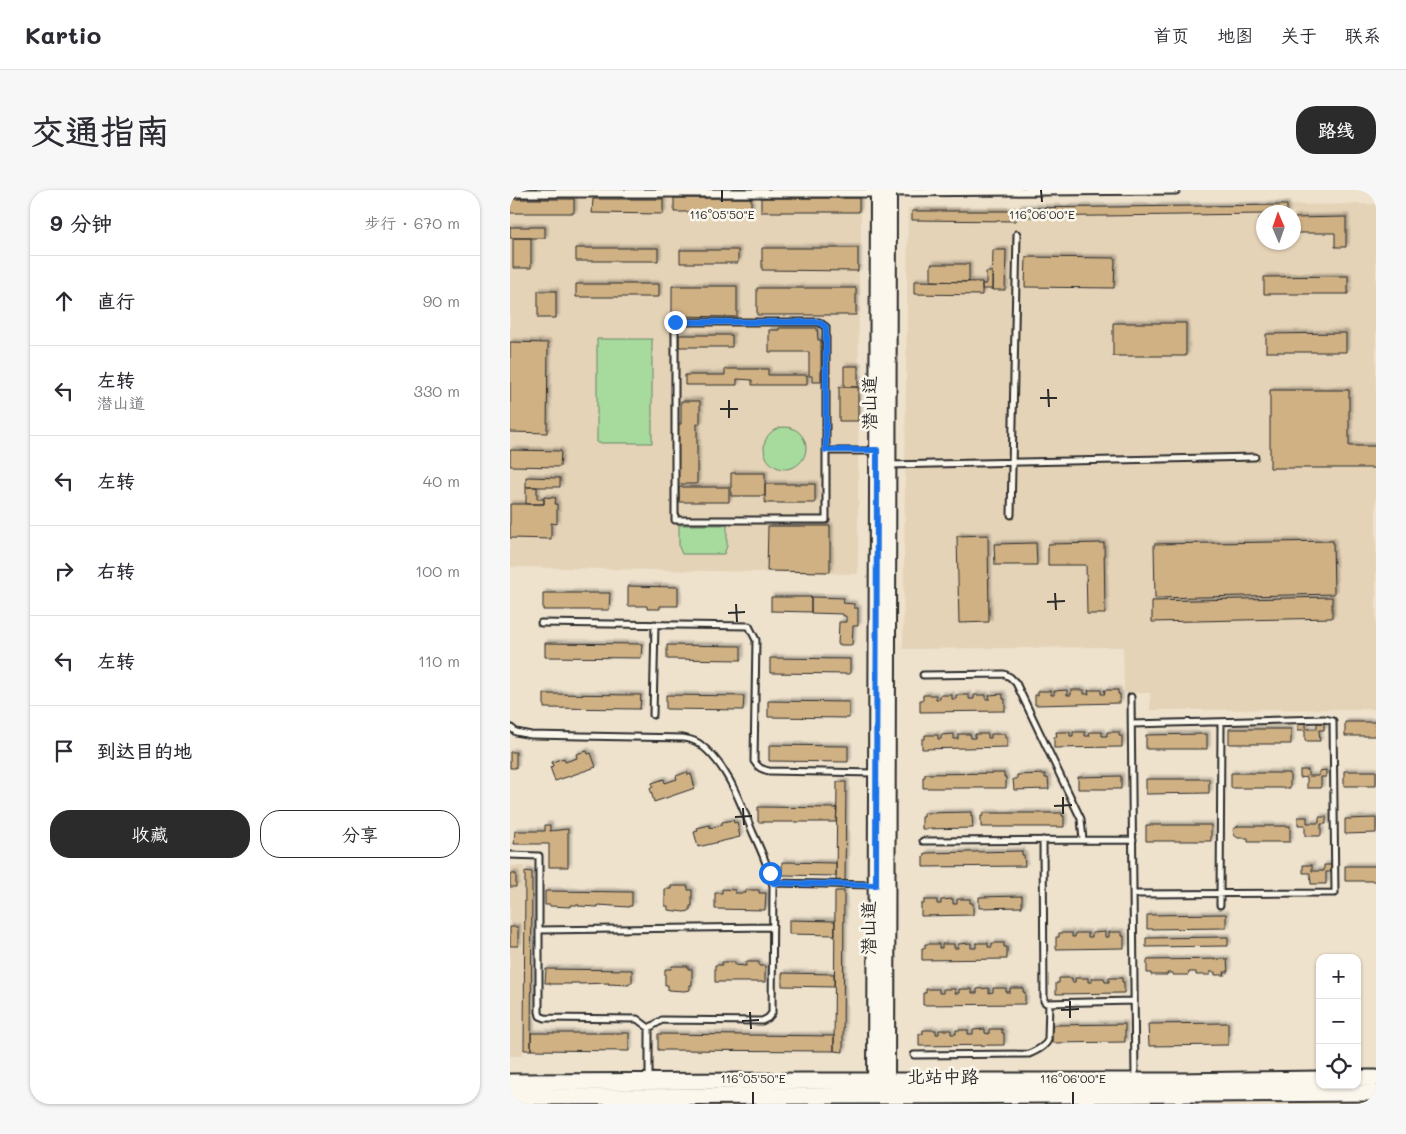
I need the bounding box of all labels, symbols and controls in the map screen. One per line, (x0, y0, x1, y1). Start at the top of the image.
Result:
text: Kartio (25, 19, 101, 50)
text: 首页 (1153, 23, 1189, 47)
text: 地图 (1217, 23, 1253, 47)
text: 关于 (1281, 23, 1317, 47)
text: 联系 (1345, 23, 1381, 47)
button: 路线 (1296, 106, 1376, 154)
text: 交通指南 (30, 107, 170, 153)
north arrow (1256, 205, 1301, 250)
text: 116°05'50"E (689, 206, 755, 222)
text: 116°06'00"E (1009, 206, 1075, 222)
text: 9 分钟 (50, 209, 112, 236)
text: 步行 · 670 m (364, 212, 460, 233)
icon: ahead (50, 287, 78, 315)
text: 直行 (97, 288, 135, 313)
text: 90 m (423, 290, 460, 311)
route end (664, 311, 687, 334)
text: 左转 (97, 367, 135, 392)
street label: 潜山道 (857, 376, 881, 430)
icon: left (50, 377, 78, 405)
text: 330 m (414, 380, 460, 401)
text: 潜山道 (97, 392, 145, 413)
icon: left (50, 467, 78, 495)
text: 左转 (97, 468, 135, 493)
text: 40 m (423, 470, 460, 491)
icon: right (50, 557, 78, 585)
text: 右转 (97, 558, 135, 583)
text: 100 m (415, 560, 460, 581)
icon: left (50, 647, 78, 675)
text: 左转 (97, 648, 135, 673)
text: 110 m (418, 650, 460, 671)
icon: arrive (50, 737, 78, 765)
text: 到达目的地 (97, 738, 192, 763)
button: 收藏 (50, 810, 250, 858)
button: 分享 (260, 810, 460, 858)
route start (759, 862, 782, 885)
street label: 潜山道 (856, 901, 880, 955)
map controls (1316, 954, 1361, 1089)
button: + (1316, 954, 1361, 999)
button: − (1316, 999, 1361, 1044)
button: locate (1316, 1044, 1361, 1089)
street label: 北站中路 (907, 1064, 979, 1088)
text: 116°05'50"E (720, 1070, 786, 1086)
text: 116°06'00"E (1040, 1070, 1106, 1086)

